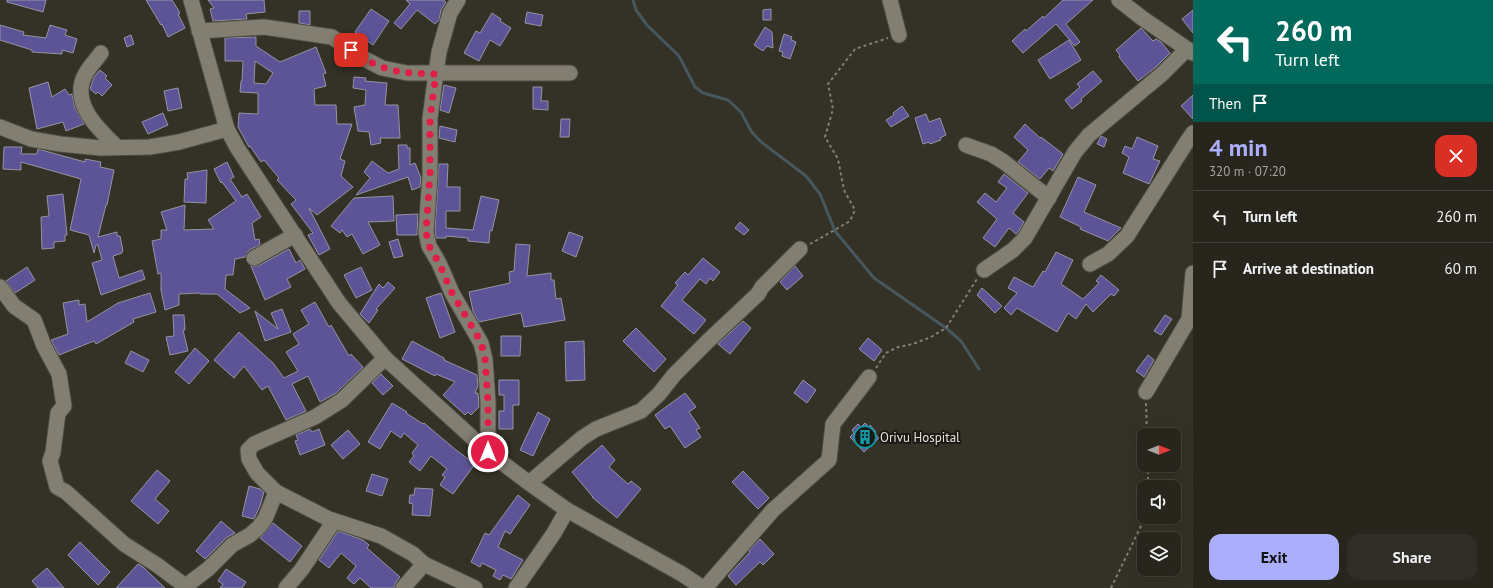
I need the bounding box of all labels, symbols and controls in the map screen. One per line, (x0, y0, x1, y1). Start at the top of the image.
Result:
text: 260 m (1275, 12, 1352, 49)
icon: left (1209, 16, 1261, 68)
pin (334, 33, 368, 67)
icon: arrive (340, 39, 362, 61)
text: Turn left (1275, 48, 1340, 71)
icon: arrive (1249, 92, 1271, 114)
text: Then (1209, 94, 1241, 113)
text: 4 min (1209, 132, 1268, 163)
button: close (1435, 135, 1477, 177)
text: 320 m · 07:20 (1209, 163, 1286, 180)
icon: left (1209, 206, 1231, 228)
text: Turn left (1243, 207, 1297, 226)
text: 260 m (1436, 207, 1477, 226)
icon: arrive (1209, 258, 1231, 280)
text: Arrive at destination (1243, 259, 1374, 278)
text: 60 m (1444, 259, 1477, 278)
building icon: Orivu Hospital (852, 424, 878, 450)
north arrow (1137, 428, 1181, 472)
map controls (1137, 428, 1181, 576)
place label: Orivu Hospital (880, 429, 960, 446)
position arrow (467, 431, 509, 473)
button: sound (1137, 480, 1181, 524)
button: layers (1137, 532, 1181, 576)
button: Exit (1209, 534, 1339, 580)
button: Share (1347, 534, 1477, 580)

